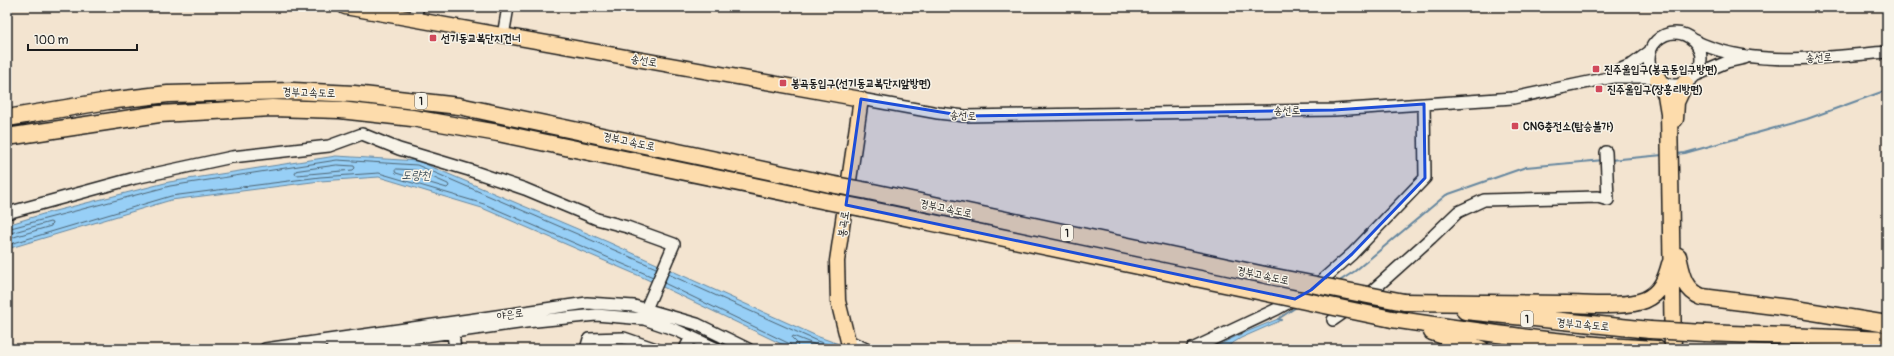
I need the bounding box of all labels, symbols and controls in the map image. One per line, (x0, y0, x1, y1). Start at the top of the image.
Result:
scale bar (28, 26, 137, 52)
place label: 선기동교복단지건너 (441, 32, 521, 45)
text: 100 m (34, 33, 69, 48)
marker: 선기동교복단지건너 (428, 33, 438, 43)
street label: 송선로 (1806, 51, 1833, 64)
street label: 송선로 (630, 52, 658, 69)
place label: 진주울입구(봉곡동입구방면) (1604, 63, 1718, 76)
marker: 진주울입구(봉곡동입구방면) (1591, 64, 1601, 74)
place label: 봉곡동입구(선기동교복단지앞방면) (791, 77, 931, 90)
marker: 봉곡동입구(선기동교복단지앞방면) (778, 78, 788, 88)
place label: 진주울입구(장흥리방면) (1607, 83, 1703, 96)
marker: 진주울입구(장흥리방면) (1594, 84, 1604, 94)
street label: 경부고속도로 (282, 85, 336, 100)
road number: 1 (415, 93, 427, 109)
street label: 송선로 (1274, 104, 1300, 117)
street label: 송선로 (949, 108, 977, 123)
place label: CNG충전소(탑승불가) (1523, 120, 1614, 133)
marker: CNG충전소(탑승불가) (1510, 121, 1520, 131)
street label: 경부고속도로 (602, 130, 656, 153)
water label: 도량천 (402, 168, 432, 183)
street label: 경부고속도로 (919, 197, 973, 220)
street label: 봉곡로 (835, 210, 852, 238)
road number: 1 (1061, 225, 1073, 241)
street label: 경부고속도로 (1236, 264, 1290, 287)
street label: 야은로 (496, 306, 524, 323)
road number: 1 (1521, 311, 1533, 327)
street label: 경부고속도로 (1556, 316, 1610, 333)

